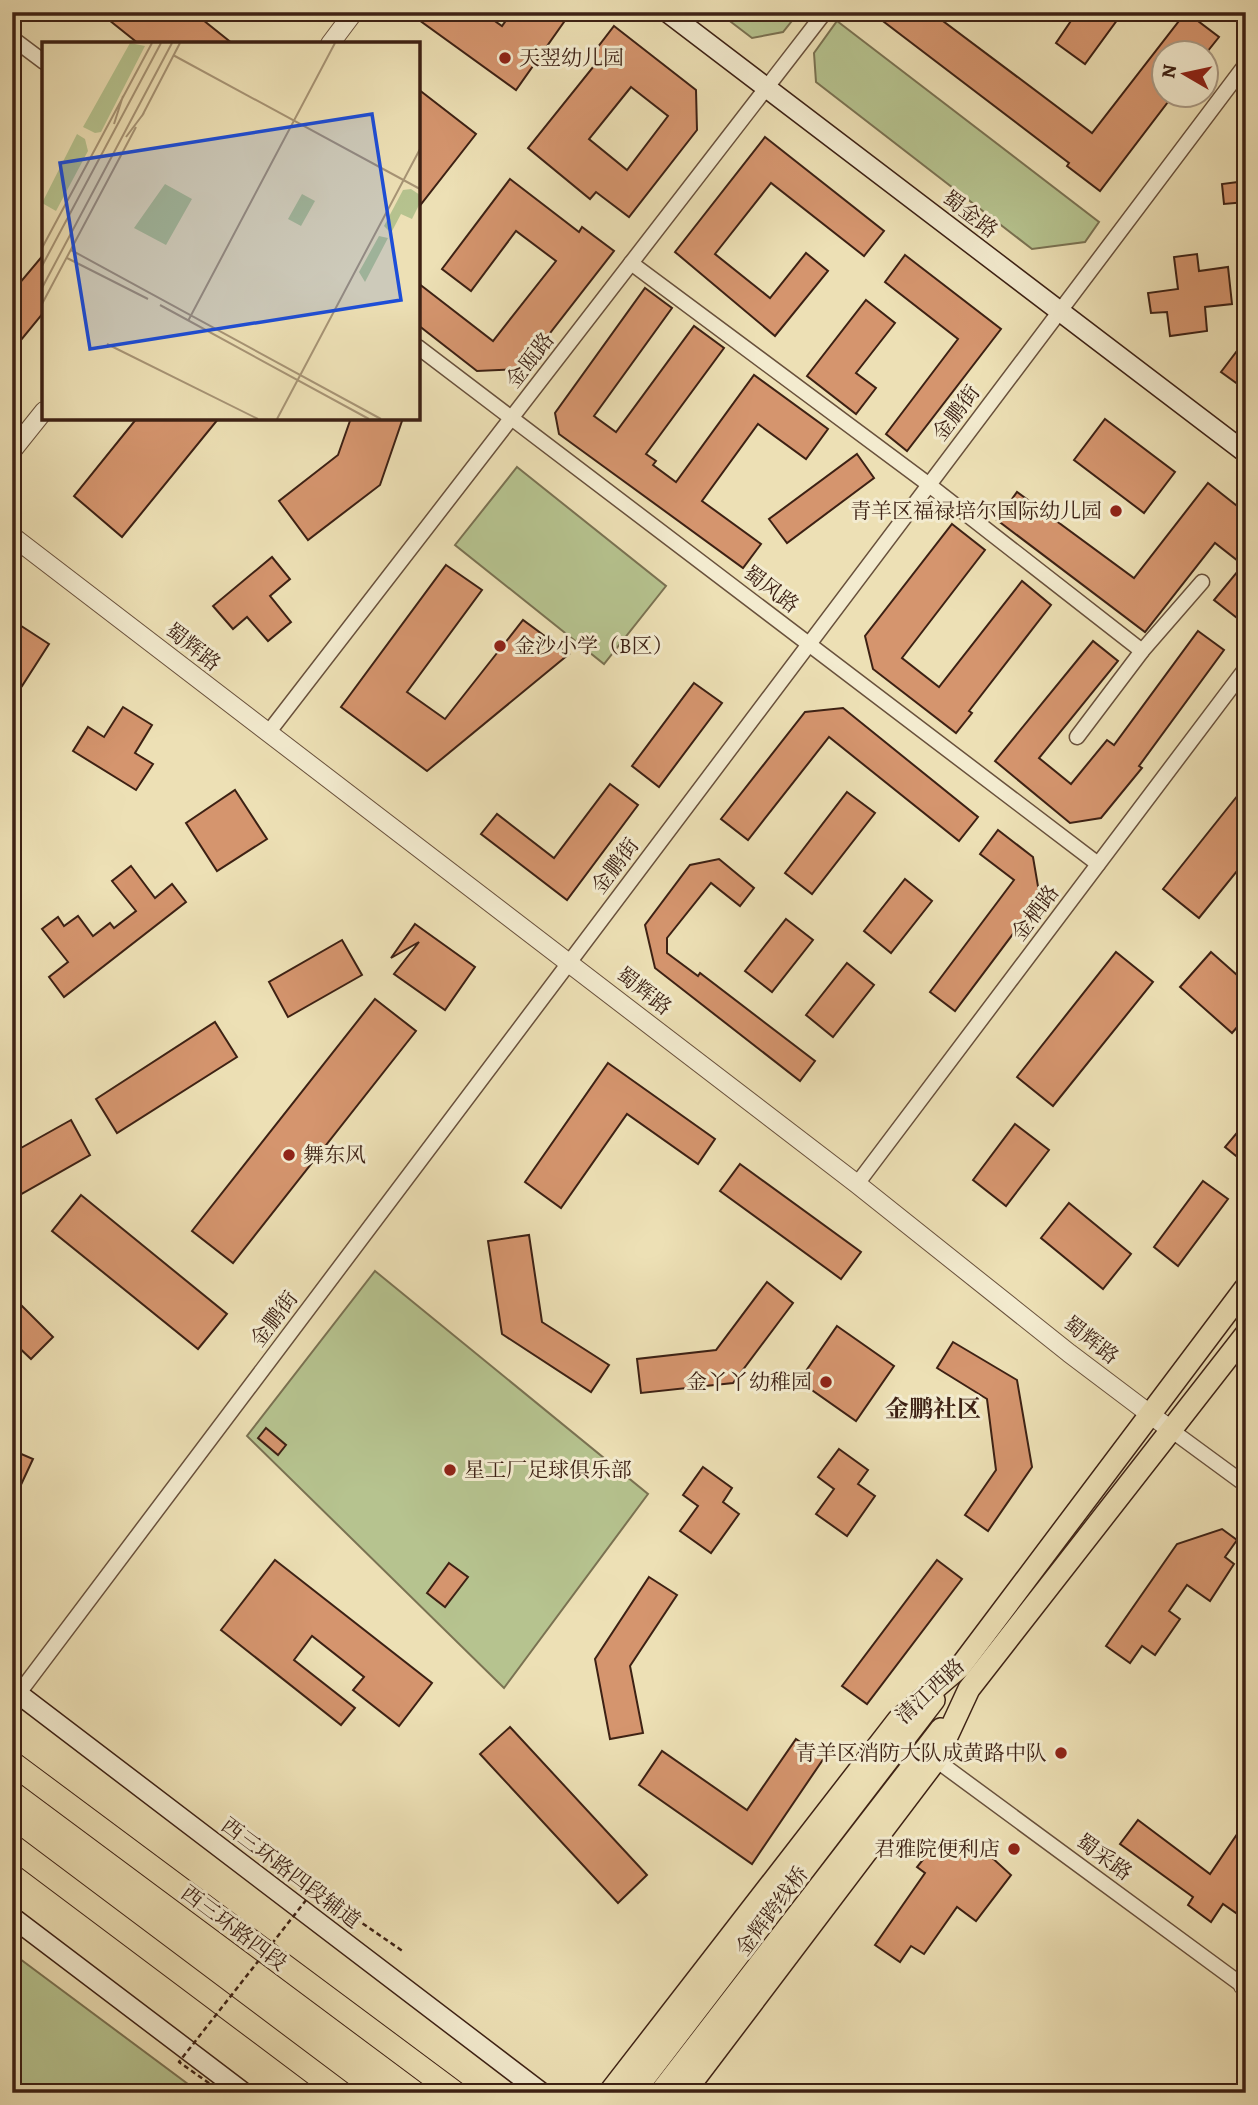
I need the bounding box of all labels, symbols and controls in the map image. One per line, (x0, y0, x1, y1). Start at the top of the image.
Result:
north arrow (1150, 38, 1220, 108)
inset map (42, 42, 420, 420)
place label: 天翌幼儿园 (519, 44, 624, 72)
marker: 天翌幼儿园 (497, 50, 513, 66)
text: N (1155, 62, 1183, 80)
street label: 蜀金路 (936, 184, 1004, 244)
street label: 金瓯路 (500, 327, 560, 393)
street label: 金鹏街 (926, 379, 986, 447)
place label: 青羊区福禄培尔国际幼儿园 (850, 497, 1102, 525)
marker: 青羊区福禄培尔国际幼儿园 (1108, 503, 1124, 519)
street label: 蜀风路 (737, 559, 805, 619)
street label: 蜀辉路 (160, 617, 226, 677)
place label: 金沙小学（B区） (514, 632, 674, 660)
marker: 金沙小学（B区） (492, 638, 508, 654)
street label: 金鹏街 (585, 832, 645, 900)
street label: 金栖路 (1005, 879, 1065, 947)
street label: 蜀辉路 (611, 961, 677, 1021)
place label: 舞东风 (303, 1141, 366, 1169)
marker: 舞东风 (281, 1147, 297, 1163)
street label: 金鹏街 (244, 1285, 304, 1353)
street label: 蜀辉路 (1058, 1310, 1124, 1370)
place label: 金丫丫幼稚园 (686, 1368, 812, 1396)
marker: 金丫丫幼稚园 (818, 1374, 834, 1390)
district label: 金鹏社区 (885, 1393, 981, 1425)
place label: 星工厂足球俱乐部 (464, 1456, 632, 1484)
marker: 星工厂足球俱乐部 (442, 1462, 458, 1478)
street label: 清江西路 (890, 1652, 970, 1730)
place label: 青羊区消防大队成黄路中队 (795, 1739, 1047, 1767)
marker: 青羊区消防大队成黄路中队 (1053, 1745, 1069, 1761)
street label: 西三环路四段辅道 (216, 1812, 366, 1934)
street label: 蜀采路 (1070, 1827, 1138, 1887)
place label: 君雅院便利店 (874, 1835, 1000, 1863)
marker: 君雅院便利店 (1006, 1841, 1022, 1857)
street label: 金辉跨线桥 (729, 1861, 815, 1961)
street label: 西三环路四段 (176, 1880, 292, 1976)

